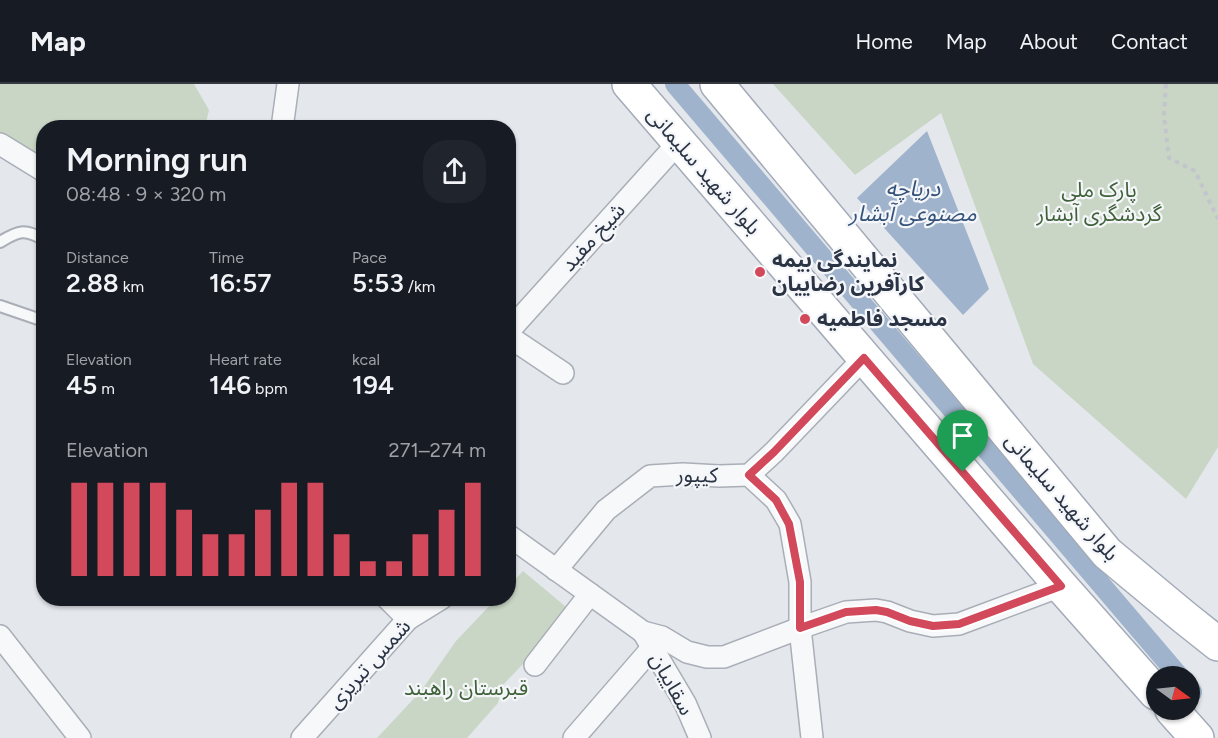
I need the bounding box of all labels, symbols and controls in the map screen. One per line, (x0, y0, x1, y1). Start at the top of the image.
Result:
text: Map (30, 24, 86, 58)
text: Home (856, 29, 913, 54)
text: Map (946, 29, 987, 54)
text: About (1020, 29, 1078, 54)
text: Contact (1111, 29, 1188, 54)
street label: بلوار شهید سلیمانی (642, 102, 767, 240)
text: Morning run (66, 140, 248, 179)
button: share (423, 140, 486, 203)
water label: دریاچه مصنوعی آبشار (847, 175, 977, 227)
park label: پارک ملی گردشگری آبشار (1035, 177, 1162, 226)
text: 08:48 · 9 × 320 m (66, 182, 226, 206)
street label: شیخ مفید (555, 197, 632, 278)
place label: نمایندگی بیمه کارآفرین رضاییان (772, 247, 925, 296)
text: Distance (66, 248, 129, 267)
text: Time (209, 248, 244, 267)
text: Pace (352, 248, 387, 267)
marker: نمایندگی بیمه کارآفرین رضاییان (753, 265, 767, 279)
text: 2.88 (66, 267, 119, 299)
text: 16:57 (209, 267, 271, 299)
text: 5:53 (352, 267, 404, 299)
text: km (119, 277, 144, 296)
text: /km (404, 277, 435, 296)
place label: مسجد فاطمیه (817, 306, 947, 331)
marker: مسجد فاطمیه (798, 312, 812, 326)
text: Elevation (66, 350, 132, 369)
text: Heart rate (209, 350, 282, 369)
text: kcal (352, 350, 380, 369)
text: 45 (66, 369, 97, 401)
text: 146 (209, 369, 251, 401)
text: 194 (352, 369, 394, 401)
text: m (97, 379, 115, 398)
text: bpm (251, 379, 288, 398)
pin (937, 410, 988, 472)
icon: arrive (946, 419, 979, 452)
street label: بلوار شهید سلیمانی (1000, 428, 1125, 566)
text: Elevation (66, 438, 148, 462)
text: 271–274 m (389, 438, 486, 462)
street label: کیپور (675, 462, 719, 489)
street label: شمس تبریزی (322, 614, 415, 714)
street label: سقاییان (645, 648, 700, 719)
north arrow (1146, 666, 1200, 720)
map controls (1146, 666, 1200, 720)
park label: قبرستان راهبند (404, 675, 528, 700)

